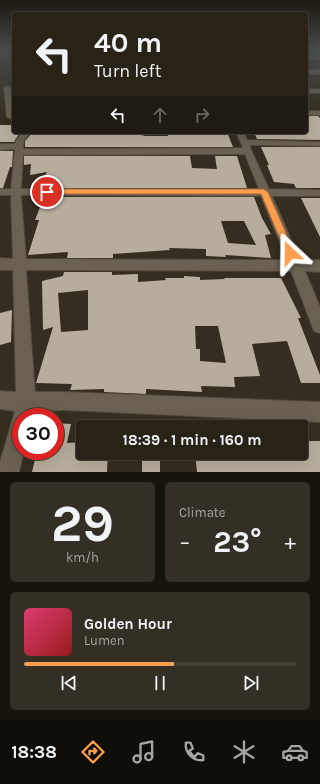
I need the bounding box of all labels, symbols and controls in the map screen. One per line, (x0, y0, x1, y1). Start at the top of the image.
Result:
text: 40 m (94, 26, 162, 59)
icon: left (28, 28, 80, 80)
text: Turn left (94, 60, 162, 82)
icon: left (107, 104, 129, 126)
icon: ahead (149, 104, 171, 126)
icon: right (191, 104, 213, 126)
pin (30, 175, 64, 209)
icon: arrive (36, 181, 58, 203)
position arrow (269, 232, 311, 274)
speed limit sign: 30 (12, 408, 64, 460)
text: 18:39 · 1 min · 160 m (123, 431, 261, 449)
text: 29 (51, 493, 114, 554)
text: Climate (179, 505, 225, 520)
text: 23° (213, 524, 262, 560)
text: − (179, 529, 191, 555)
text: + (284, 529, 296, 555)
text: km/h (66, 550, 99, 565)
text: Golden Hour (84, 615, 172, 633)
text: Lumen (84, 633, 125, 648)
icon: previous (58, 672, 80, 694)
icon: pause (149, 672, 171, 694)
icon: next (240, 672, 262, 694)
icon: directions (79, 738, 107, 766)
icon: music (130, 738, 158, 766)
icon: phone (180, 738, 208, 766)
icon: climate (230, 738, 258, 766)
icon: car (281, 738, 309, 766)
text: 18:38 (11, 741, 57, 763)

